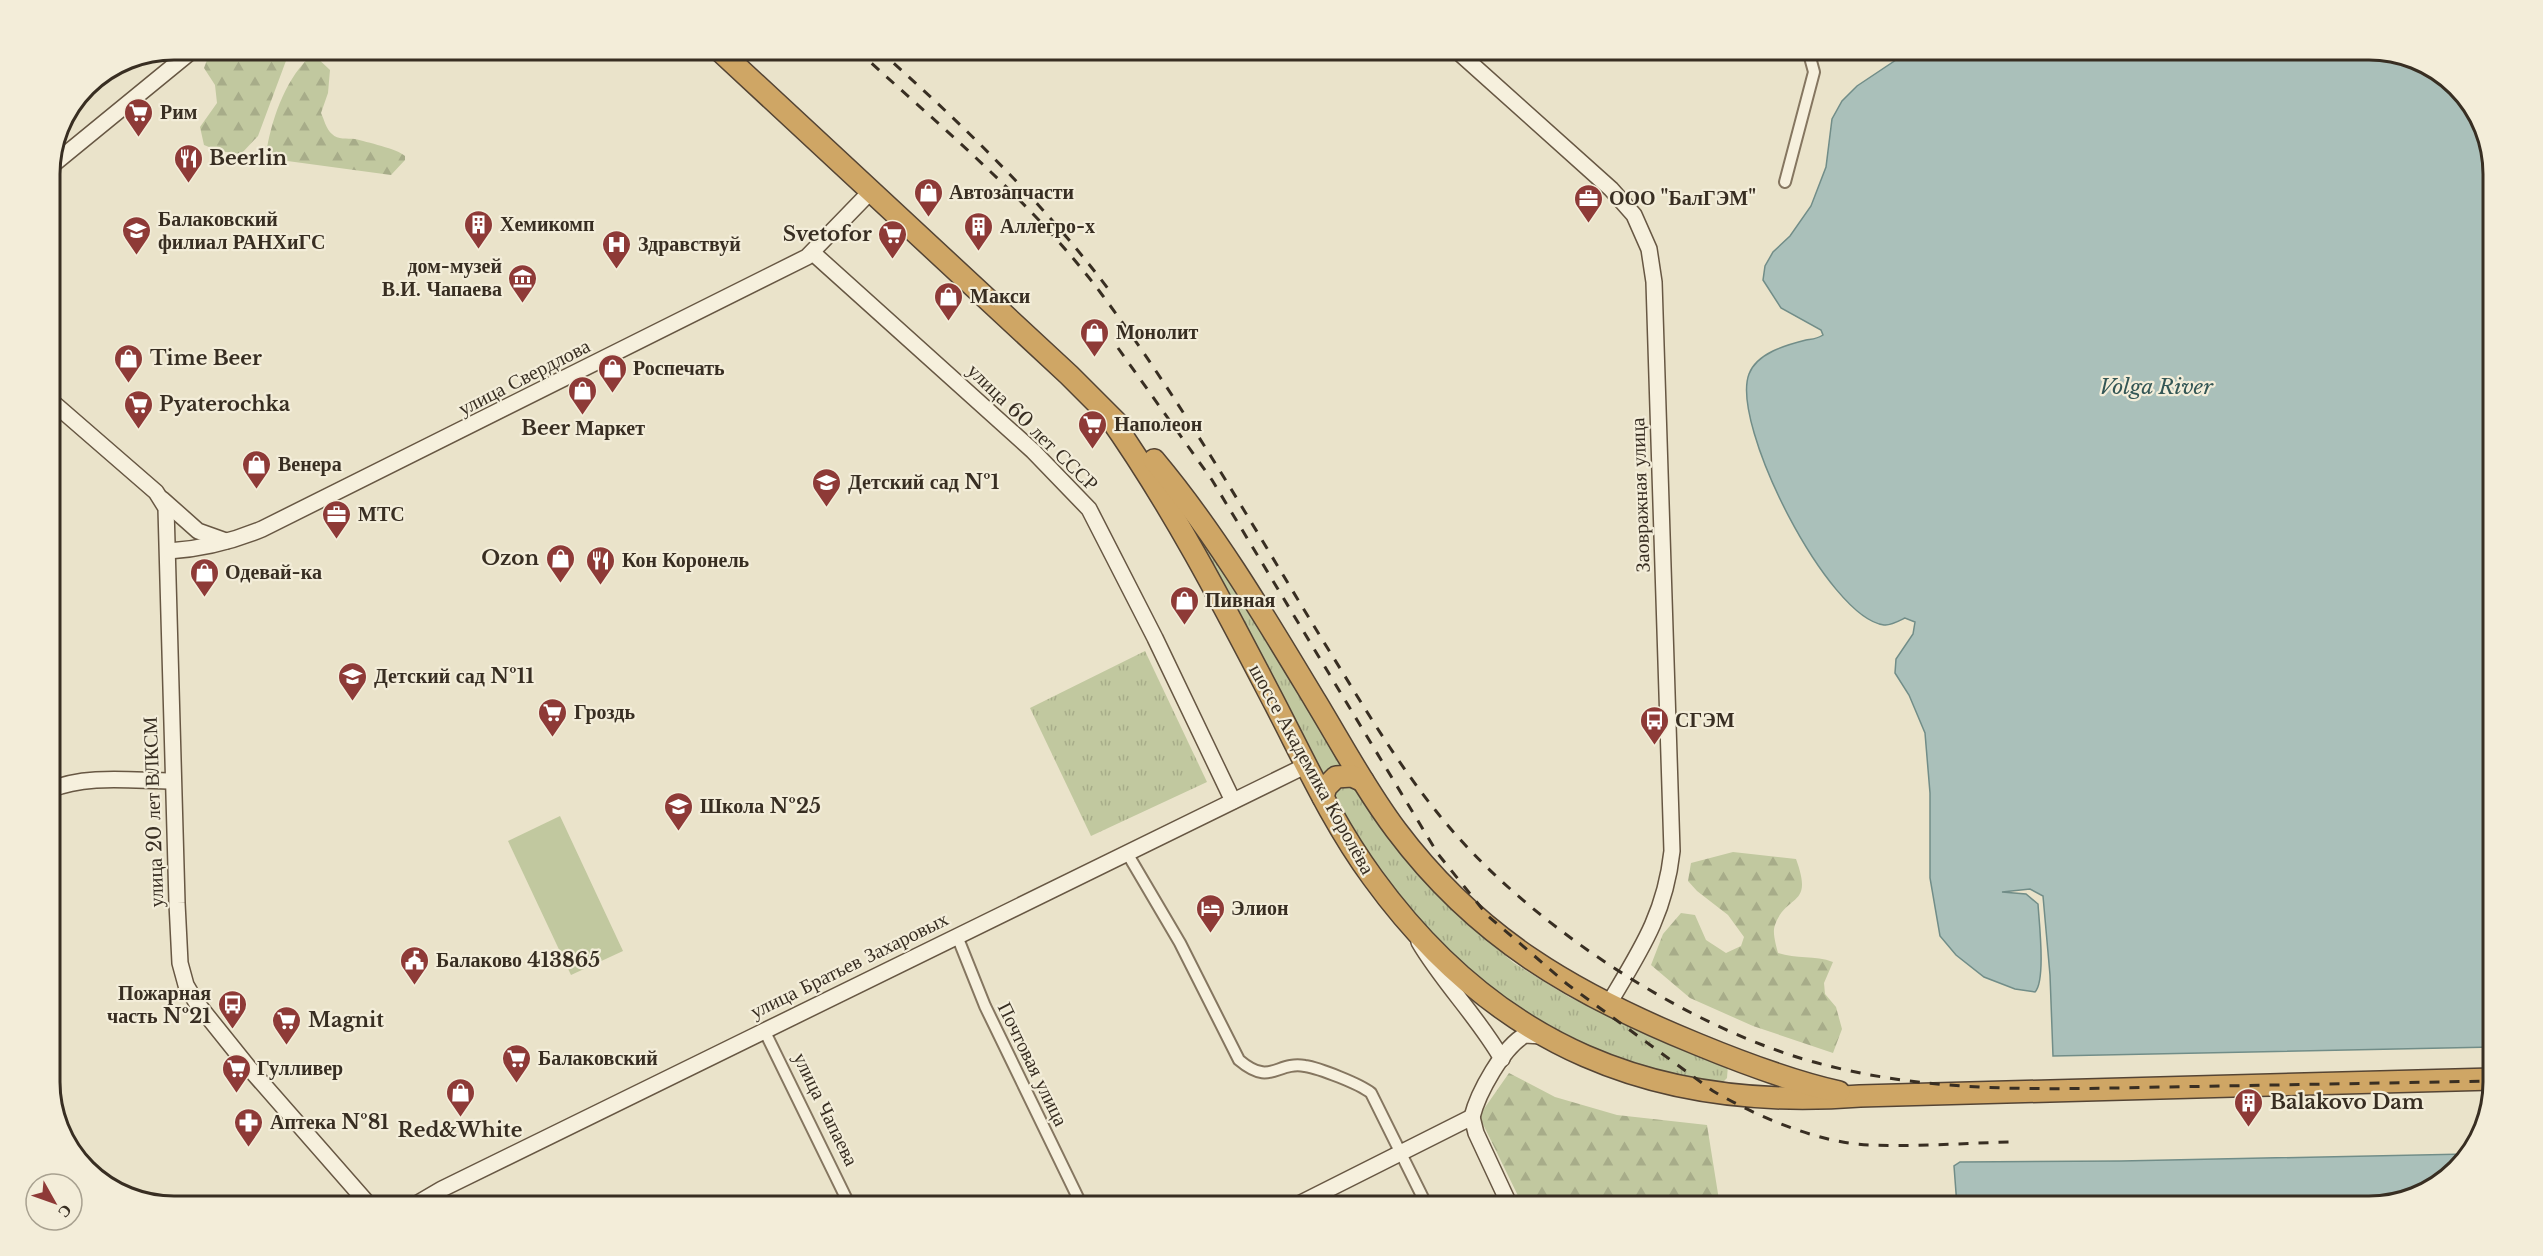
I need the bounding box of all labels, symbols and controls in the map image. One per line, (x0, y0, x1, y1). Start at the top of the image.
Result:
supermarket icon: Рим (123, 96, 155, 138)
place label: Рим (160, 100, 197, 124)
restaurant icon: Beerlin (172, 142, 204, 184)
place label: Beerlin (209, 146, 288, 170)
shop icon: Автозапчасти (912, 176, 944, 218)
place label: Автозапчасти (949, 180, 1074, 204)
office icon: ООО "БалГЭМ" (1572, 182, 1604, 224)
place label: ООО "БалГЭМ" (1609, 186, 1756, 210)
place label: Балаковский филиал РАНХиГС (158, 207, 325, 254)
building icon: Хемикомп (463, 208, 495, 250)
building icon: Аллегро-х (963, 210, 995, 252)
place label: Хемикомп (500, 212, 595, 236)
school or university icon: Балаковский филиал РАНХиГС (121, 214, 153, 256)
place label: Аллегро-х (1000, 214, 1095, 238)
supermarket icon: Svetofor (877, 218, 909, 260)
place label: Svetofor (783, 222, 872, 246)
hospital icon: Здравствуй (601, 228, 633, 270)
place label: Здравствуй (638, 232, 741, 256)
place label: дом-музей В.И. Чапаева (382, 254, 502, 301)
museum icon: дом-музей В.И. Чапаева (507, 262, 539, 304)
shop icon: Макси (933, 280, 965, 322)
place label: Макси (970, 284, 1030, 308)
shop icon: Монолит (1079, 316, 1111, 358)
place label: Монолит (1116, 320, 1199, 344)
street label: улица Свердлова (454, 333, 594, 421)
shop icon: Time Beer (113, 342, 145, 384)
place label: Time Beer (150, 346, 262, 370)
shop icon: Роспечать (596, 352, 628, 394)
place label: Роспечать (633, 356, 725, 380)
street label: улица 60 лет СССР (963, 358, 1103, 496)
shop icon: Beer Маркет (567, 374, 599, 416)
water label: Volga River (2099, 374, 2214, 400)
supermarket icon: Pyaterochka (122, 388, 154, 430)
place label: Pyaterochka (159, 392, 291, 416)
supermarket icon: Наполеон (1077, 408, 1109, 450)
place label: Наполеон (1114, 412, 1202, 436)
place label: Beer Маркет (521, 416, 645, 440)
street label: Заовражная улица (1625, 417, 1655, 573)
shop icon: Венера (241, 448, 273, 490)
place label: Венера (278, 452, 342, 476)
school or university icon: Детский сад №1 (811, 466, 843, 508)
place label: Детский сад №1 (848, 470, 1000, 494)
office icon: МТС (321, 498, 353, 540)
place label: МТС (358, 502, 405, 526)
shop icon: Ozon (544, 542, 576, 584)
restaurant icon: Кон Коронель (585, 544, 617, 586)
place label: Ozon (481, 546, 539, 570)
place label: Кон Коронель (622, 548, 750, 572)
shop icon: Одевай-ка (188, 556, 220, 598)
place label: Одевай-ка (225, 560, 322, 584)
shop icon: Пивная (1168, 584, 1200, 626)
place label: Пивная (1205, 588, 1275, 612)
school or university icon: Детский сад №11 (337, 660, 369, 702)
street label: шоссе Академика Королёва (1244, 660, 1380, 878)
place label: Детский сад №11 (374, 664, 534, 688)
supermarket icon: Гроздь (537, 696, 569, 738)
place label: Гроздь (574, 700, 635, 724)
bus stop icon: СГЭМ (1638, 704, 1670, 746)
place label: СГЭМ (1675, 708, 1735, 732)
street label: улица 20 лет ВЛКСМ (138, 716, 168, 908)
school or university icon: Школа №25 (663, 790, 695, 832)
place label: Школа №25 (700, 794, 821, 818)
hotel icon: Элион (1194, 892, 1226, 934)
place label: Элион (1231, 896, 1289, 920)
street label: улица Братьев Захаровых (746, 907, 952, 1023)
public building icon: Балаково 413865 (399, 944, 431, 986)
place label: Балаково 413865 (436, 948, 600, 972)
place label: Пожарная часть №21 (107, 981, 211, 1028)
bus stop icon: Пожарная часть №21 (216, 988, 248, 1030)
street label: Почтовая улица (993, 998, 1073, 1130)
supermarket icon: Magnit (271, 1004, 303, 1046)
place label: Magnit (308, 1008, 384, 1032)
supermarket icon: Балаковский (501, 1042, 533, 1084)
place label: Балаковский (538, 1046, 658, 1070)
street label: улица Чапаева (788, 1048, 864, 1170)
supermarket icon: Гулливер (220, 1052, 252, 1094)
place label: Гулливер (257, 1056, 343, 1080)
shop icon: Red&White (444, 1076, 476, 1118)
building icon: Balakovo Dam (2233, 1086, 2265, 1128)
place label: Balakovo Dam (2270, 1090, 2424, 1114)
pharmacy icon: Аптека №81 (233, 1106, 265, 1148)
place label: Аптека №81 (270, 1110, 389, 1134)
place label: Red&White (398, 1118, 522, 1142)
north arrow (24, 1172, 84, 1232)
text: С (54, 1201, 77, 1222)

